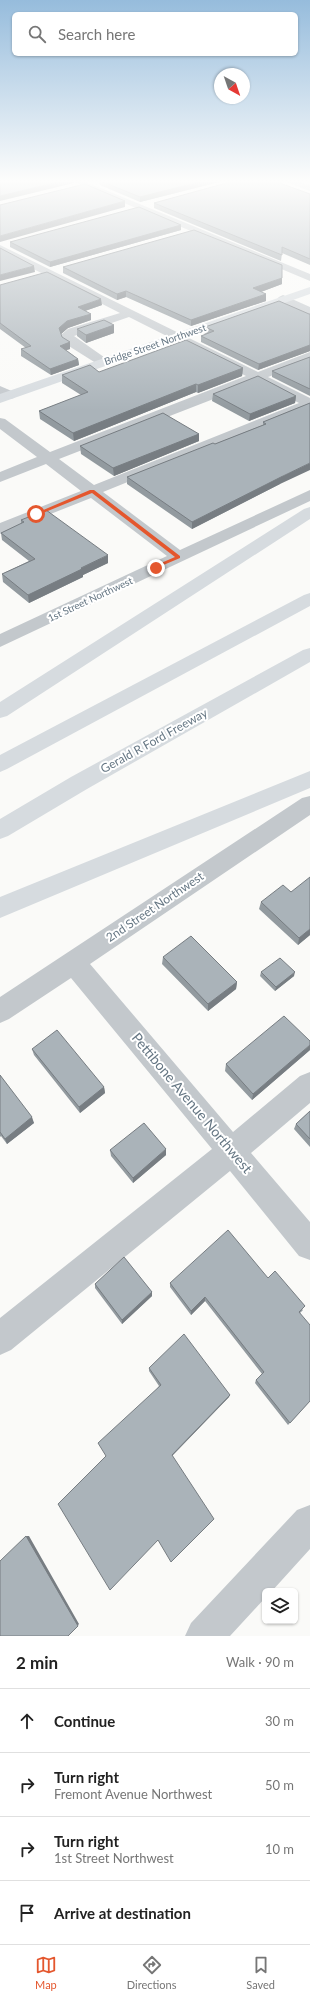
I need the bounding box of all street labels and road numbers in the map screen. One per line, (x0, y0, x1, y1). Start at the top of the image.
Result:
street label: Bridge Street Northwest (103, 321, 208, 367)
street label: 1st Street Northwest (46, 574, 135, 624)
street label: Gerald R Ford Freeway (98, 705, 211, 776)
street label: 2nd Street Northwest (103, 868, 207, 945)
street label: Pettibone Avenue Northwest (129, 1029, 256, 1176)

